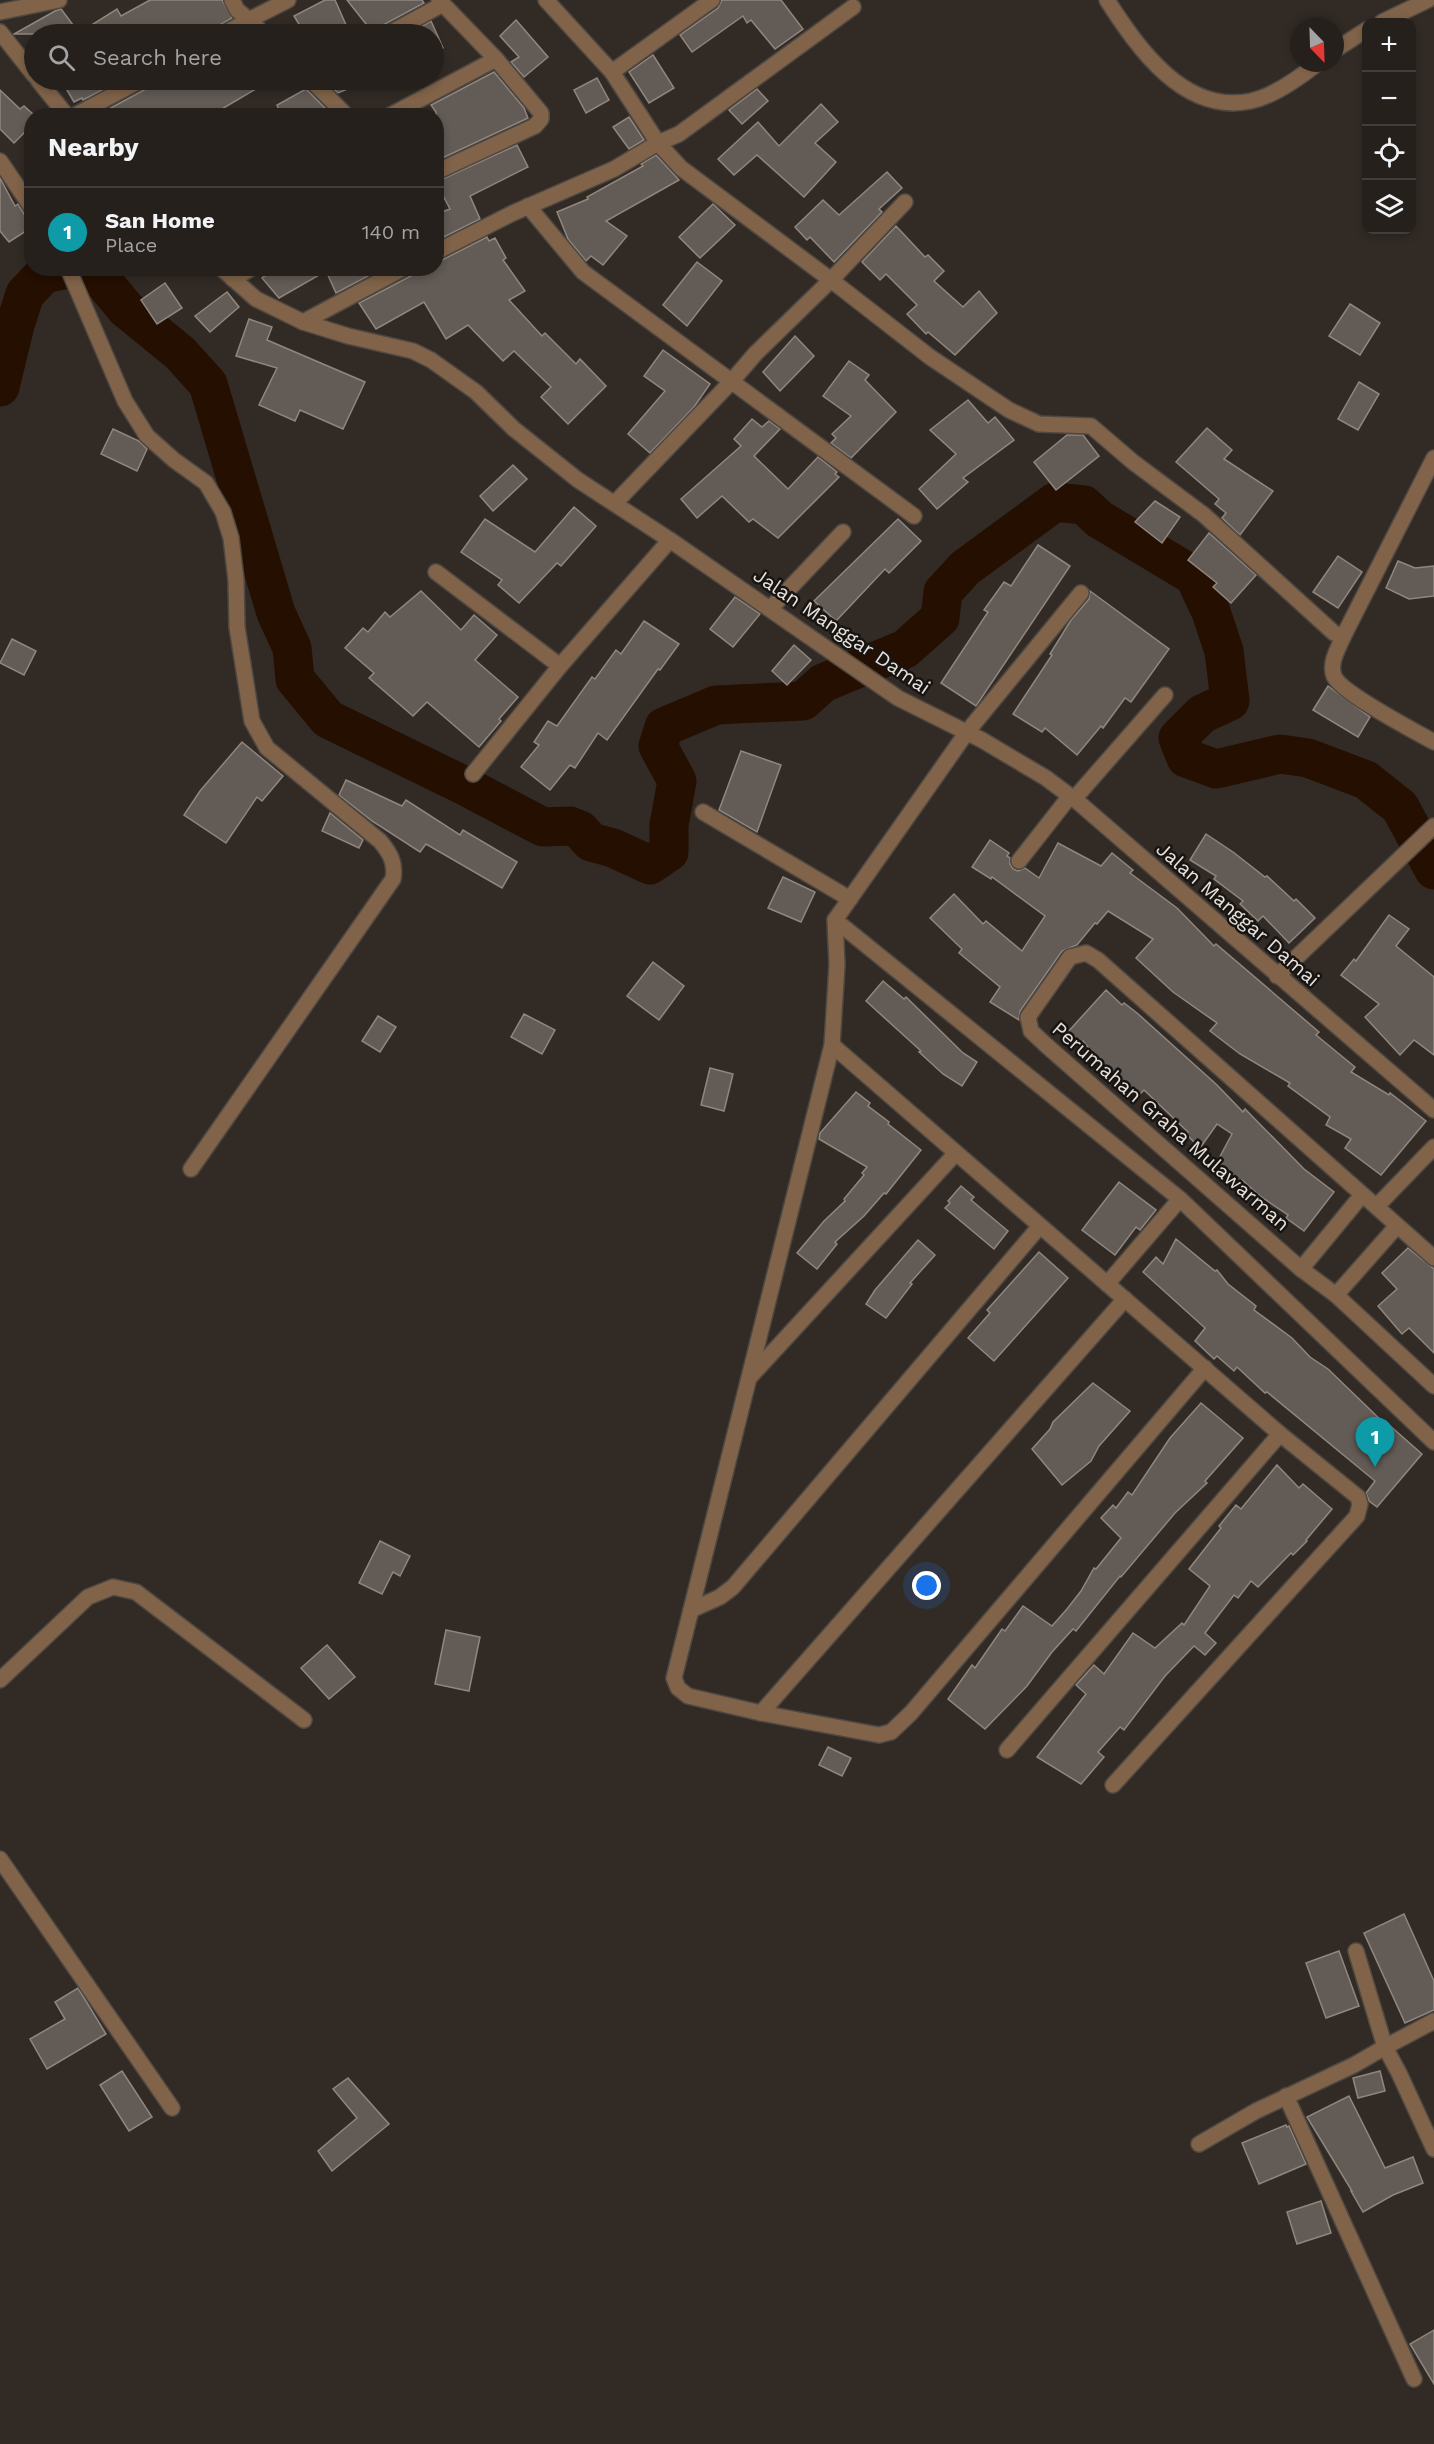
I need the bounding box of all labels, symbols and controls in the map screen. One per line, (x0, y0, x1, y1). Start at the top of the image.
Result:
north arrow (1290, 18, 1344, 72)
map controls (1362, 18, 1416, 234)
button: + (1362, 18, 1416, 72)
search box (24, 24, 444, 90)
icon: search (45, 41, 78, 74)
text: Search here (93, 45, 222, 70)
button: − (1362, 72, 1416, 126)
button: locate (1362, 126, 1416, 180)
text: Nearby (48, 132, 139, 162)
button: layers (1362, 180, 1416, 234)
text: San Home (105, 208, 215, 233)
text: 1 (63, 220, 72, 244)
text: 140 m (362, 220, 420, 244)
text: Place (105, 233, 157, 257)
street label: Jalan Manggar Damai (749, 563, 935, 699)
street label: Jalan Manggar Damai (1152, 837, 1324, 991)
street label: Perumahan Graha Mulawarman (1048, 1016, 1294, 1236)
pin: 1 (1356, 1418, 1394, 1467)
your location (912, 1571, 941, 1600)

